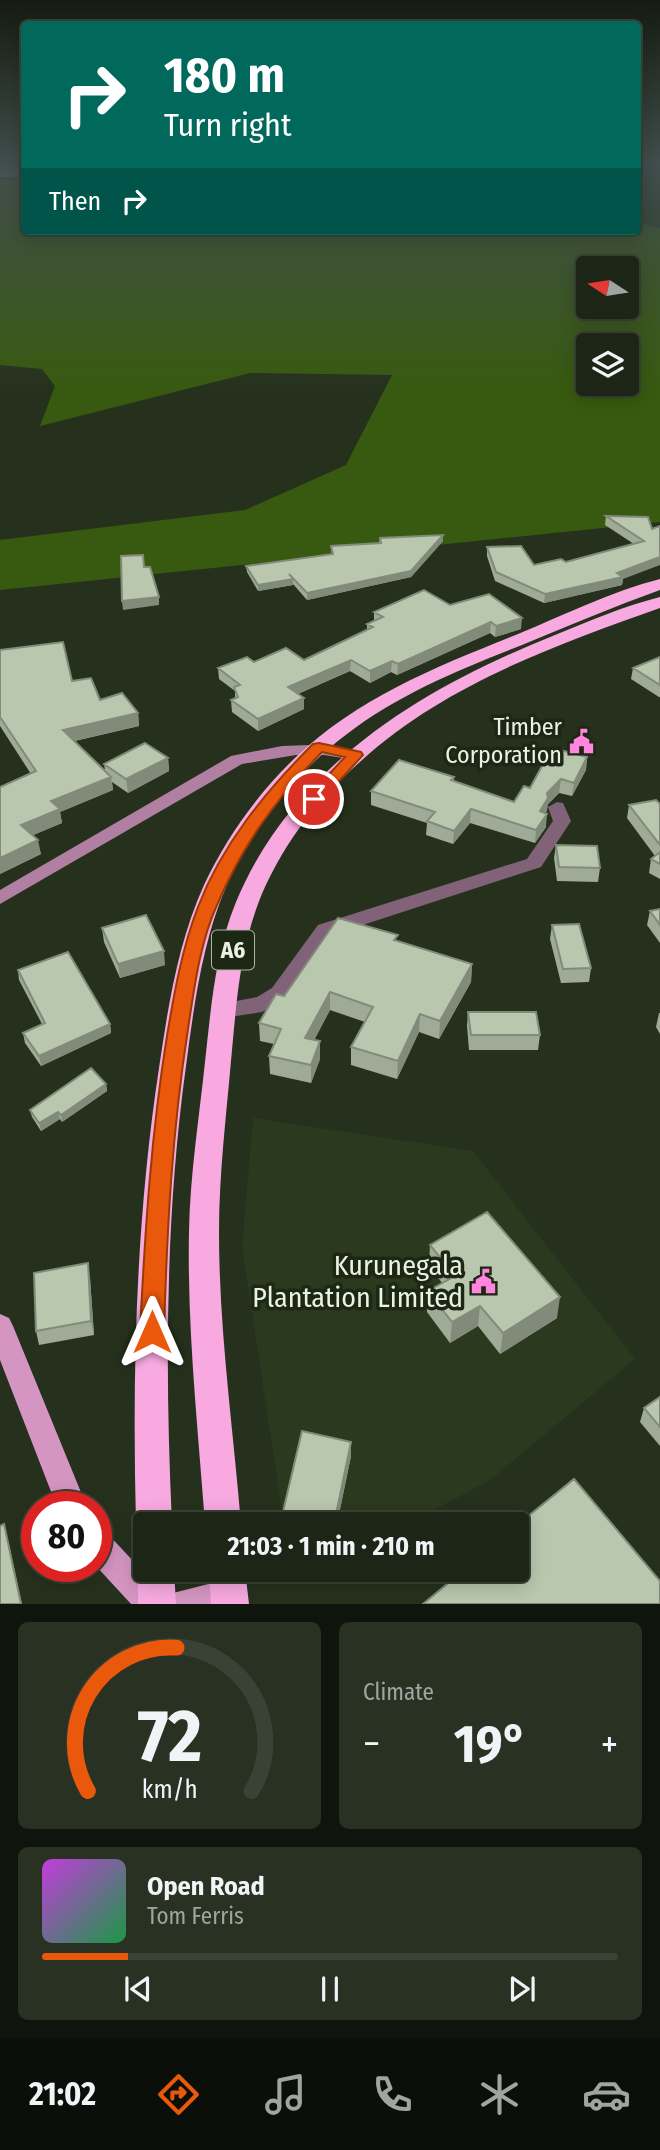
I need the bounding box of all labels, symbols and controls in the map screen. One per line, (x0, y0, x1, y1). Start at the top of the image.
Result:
text: 180 m (164, 46, 285, 105)
icon: right (49, 49, 140, 140)
text: Turn right (164, 106, 291, 144)
icon: right (115, 182, 153, 220)
text: Then (49, 186, 101, 217)
north arrow (576, 256, 639, 318)
map controls (576, 256, 639, 396)
button: layers (576, 333, 639, 396)
place label: Timber Corporation (445, 713, 563, 769)
public building icon: Timber Corporation (568, 727, 596, 755)
pin (284, 769, 344, 829)
icon: arrive (295, 780, 333, 818)
road number: A6 (212, 931, 254, 970)
place label: Kurunegala Plantation Limited (252, 1249, 463, 1314)
public building icon: Kurunegala Plantation Limited (469, 1267, 497, 1295)
position arrow (115, 1295, 189, 1369)
speed limit sign: 80 (21, 1491, 112, 1582)
text: 21:03 · 1 min · 210 m (228, 1531, 434, 1562)
text: Climate (363, 1678, 434, 1706)
text: 72 (137, 1694, 202, 1781)
text: 19° (454, 1713, 527, 1776)
text: − (363, 1721, 380, 1767)
text: + (601, 1721, 618, 1767)
text: km/h (142, 1775, 197, 1805)
text: Open Road (147, 1871, 265, 1902)
text: Tom Ferris (147, 1902, 244, 1930)
icon: previous (119, 1970, 157, 2008)
icon: pause (311, 1970, 349, 2008)
icon: next (503, 1970, 541, 2008)
icon: directions (154, 2070, 203, 2119)
icon: music (261, 2070, 310, 2119)
icon: phone (368, 2070, 417, 2119)
icon: climate (475, 2070, 524, 2119)
icon: car (582, 2070, 631, 2119)
text: 21:02 (29, 2075, 96, 2113)

